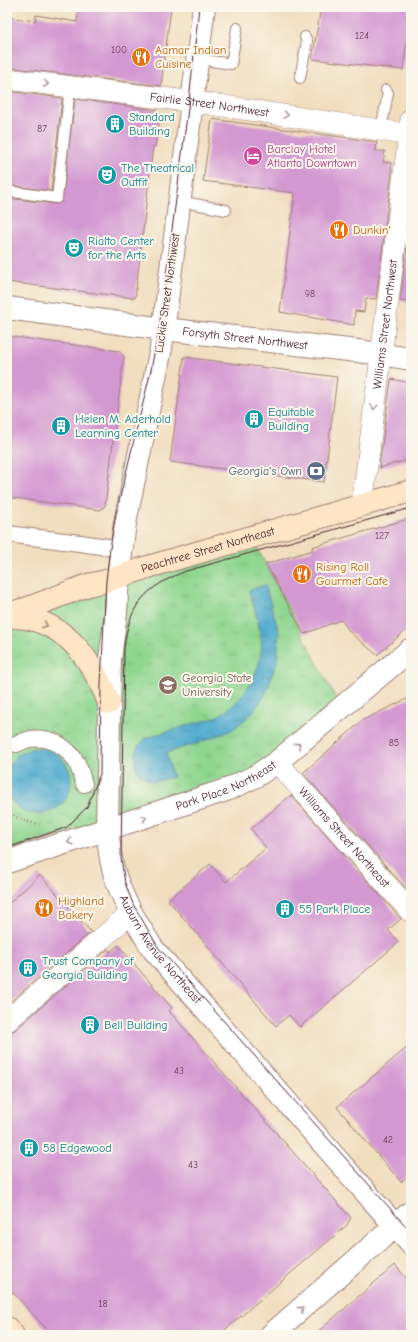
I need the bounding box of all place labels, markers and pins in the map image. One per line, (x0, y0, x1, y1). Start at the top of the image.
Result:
place label: Aamar Indian Cuisine (155, 43, 226, 71)
restaurant icon: Aamar Indian Cuisine (130, 46, 152, 68)
place label: Standard Building (129, 110, 175, 138)
building icon: Standard Building (104, 113, 126, 135)
place label: Barclay Hotel Atlanta Downtown (267, 142, 357, 170)
hotel icon: Barclay Hotel Atlanta Downtown (242, 145, 264, 167)
place label: The Theatrical Outfit (121, 161, 194, 189)
theatre icon: The Theatrical Outfit (96, 164, 118, 186)
restaurant icon: Dunkin' (328, 219, 350, 241)
place label: Dunkin' (353, 223, 391, 237)
place label: Rialto Center for the Arts (87, 234, 154, 262)
theatre icon: Rialto Center for the Arts (63, 237, 85, 259)
place label: Equitable Building (268, 405, 315, 433)
building icon: Equitable Building (243, 408, 265, 430)
place label: Helen M. Aderhold Learning Center (75, 412, 171, 440)
building icon: Helen M. Aderhold Learning Center (50, 415, 72, 437)
bank icon: Georgia's Own (305, 460, 327, 482)
place label: Georgia's Own (228, 464, 302, 478)
place label: Rising Roll Gourmet Cafe (316, 560, 388, 588)
restaurant icon: Rising Roll Gourmet Cafe (291, 563, 313, 585)
place label: Georgia State University (182, 671, 252, 699)
school or university icon: Georgia State University (157, 674, 179, 696)
place label: Highland Bakery (58, 894, 104, 922)
restaurant icon: Highland Bakery (33, 897, 55, 919)
building icon: 55 Park Place (274, 898, 296, 920)
place label: 55 Park Place (299, 902, 370, 916)
place label: Trust Company of Georgia Building (42, 954, 134, 982)
building icon: Trust Company of Georgia Building (17, 957, 39, 979)
building icon: Bell Building (79, 1014, 101, 1036)
place label: Bell Building (104, 1018, 168, 1032)
building icon: 58 Edgewood (18, 1137, 40, 1159)
place label: 58 Edgewood (43, 1141, 112, 1155)

